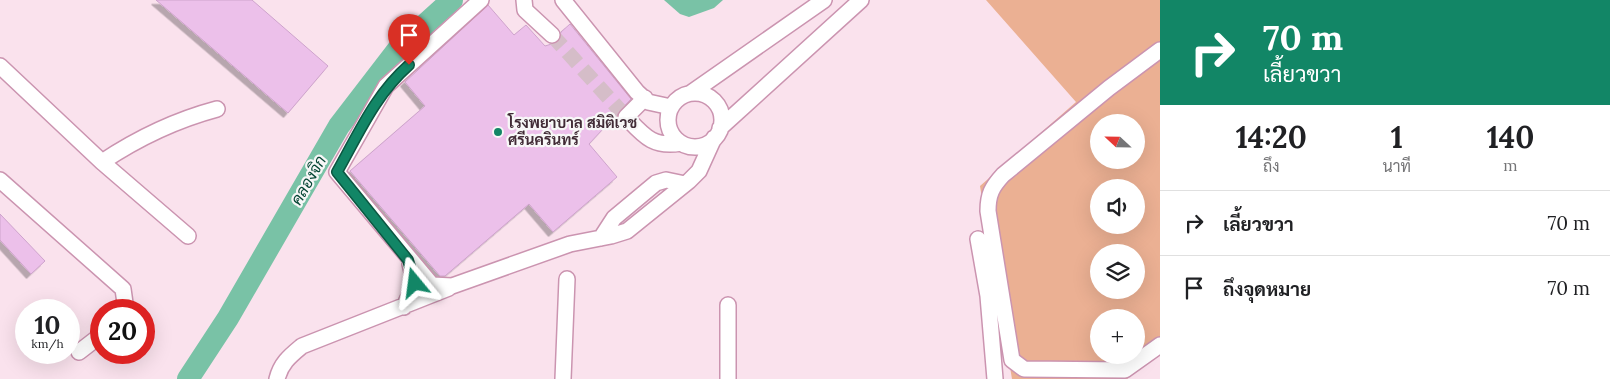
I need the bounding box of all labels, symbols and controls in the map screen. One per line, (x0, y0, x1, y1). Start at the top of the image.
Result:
pin (388, 14, 430, 65)
text: 70 m (1263, 15, 1343, 60)
icon: right (1180, 20, 1245, 85)
icon: arrive (395, 21, 423, 49)
text: เลี้ยวขวา (1263, 60, 1341, 88)
place label: โรงพยาบาล สมิติเวช ศรีนครินทร์ (507, 112, 638, 149)
north arrow (1090, 114, 1145, 169)
map controls (1090, 114, 1145, 364)
text: 14:20 (1236, 118, 1307, 156)
text: 1 (1391, 118, 1403, 156)
text: 140 (1487, 118, 1534, 156)
marker: โรงพยาบาล สมิติเวช ศรีนครินทร์ (492, 126, 504, 138)
water label: คลองจิก (286, 152, 330, 208)
text: m (1503, 155, 1518, 175)
text: ถึง (1263, 156, 1280, 176)
text: นาที (1383, 156, 1411, 176)
button: sound (1090, 179, 1145, 234)
icon: right (1180, 209, 1208, 237)
text: 70 m (1547, 211, 1590, 235)
text: เลี้ยวขวา (1223, 212, 1294, 236)
button: layers (1090, 244, 1145, 299)
position arrow (388, 256, 440, 308)
icon: arrive (1180, 274, 1208, 302)
text: 70 m (1547, 276, 1590, 300)
text: ถึงจุดหมาย (1223, 277, 1311, 301)
speed limit sign: 20 (90, 299, 155, 364)
text: 10 (34, 309, 61, 341)
button: + (1090, 309, 1145, 364)
text: km/h (31, 336, 64, 351)

